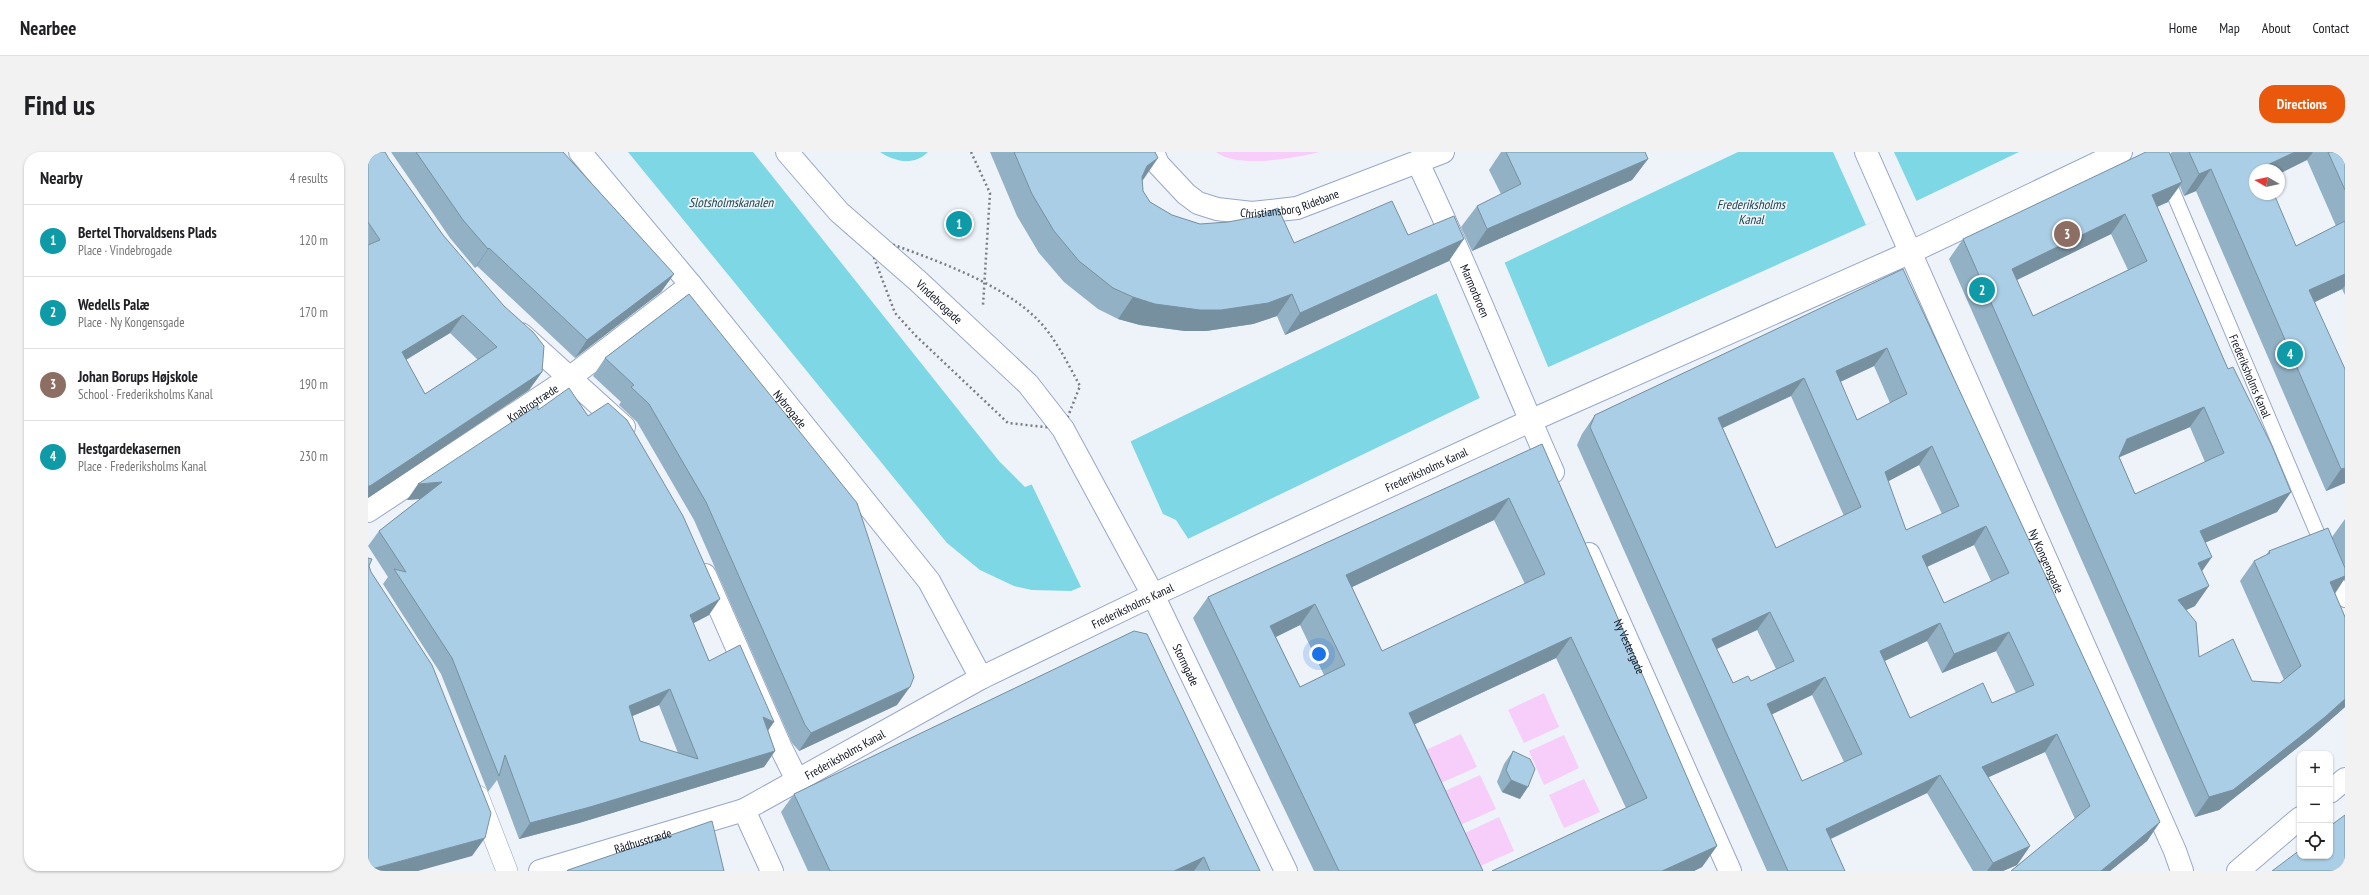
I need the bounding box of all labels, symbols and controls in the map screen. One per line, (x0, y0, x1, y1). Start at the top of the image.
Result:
text: Nearbee (20, 16, 77, 40)
text: Home (2169, 19, 2197, 37)
text: Map (2219, 19, 2240, 37)
text: About (2262, 19, 2291, 37)
text: Contact (2313, 19, 2349, 37)
button: Directions (2259, 85, 2345, 123)
text: Find us (24, 86, 95, 123)
north arrow (2249, 164, 2285, 200)
text: Nearby (40, 167, 83, 189)
text: 4 results (289, 170, 328, 187)
street label: Christiansborg Ridebane (1239, 185, 1341, 221)
water label: Slotsholmskanalen (689, 194, 775, 211)
water label: Frederiksholms Kanal (1717, 196, 1787, 228)
pin: 1 (946, 209, 972, 239)
pin: 3 (2054, 219, 2080, 249)
text: Bertel Thorvaldsens Plads (78, 223, 217, 242)
text: 1 (50, 232, 56, 249)
text: 120 m (299, 232, 328, 249)
text: Place · Vindebrogade (78, 242, 172, 259)
street label: Marmorbroen (1458, 262, 1493, 319)
street label: Vindebrogade (913, 275, 966, 326)
pin: 2 (1969, 275, 1995, 305)
text: Wedells Palæ (78, 295, 150, 314)
text: 2 (50, 304, 56, 321)
text: 170 m (299, 304, 328, 321)
text: Place · Ny Kongensgade (78, 314, 185, 331)
street label: Frederiksholms Kanal (2226, 332, 2275, 420)
pin: 4 (2277, 339, 2303, 369)
text: Johan Borups Højskole (78, 367, 198, 386)
text: 3 (50, 376, 56, 393)
text: 190 m (299, 376, 328, 393)
street label: Knabrostræde (504, 380, 561, 425)
text: School · Frederiksholms Kanal (78, 386, 213, 403)
street label: Nybrogade (771, 387, 810, 431)
text: Hestgardekasernen (78, 439, 181, 458)
street label: Frederiksholms Kanal (1383, 443, 1470, 494)
text: 4 (50, 448, 56, 465)
text: 230 m (299, 448, 328, 465)
text: Place · Frederiksholms Kanal (78, 458, 207, 475)
street label: Ny Kongensgade (2026, 526, 2068, 595)
street label: Frederiksholms Kanal (1089, 579, 1176, 631)
street label: Ny Vestergade (1611, 616, 1649, 676)
street label: Stormgade (1170, 641, 1203, 688)
your location (1309, 644, 1329, 664)
street label: Frederiksholms Kanal (802, 726, 887, 782)
map controls (2297, 751, 2333, 859)
button: + (2297, 751, 2333, 787)
button: − (2297, 787, 2333, 823)
button: locate (2297, 823, 2333, 859)
street label: Rådhusstræde (612, 825, 673, 856)

